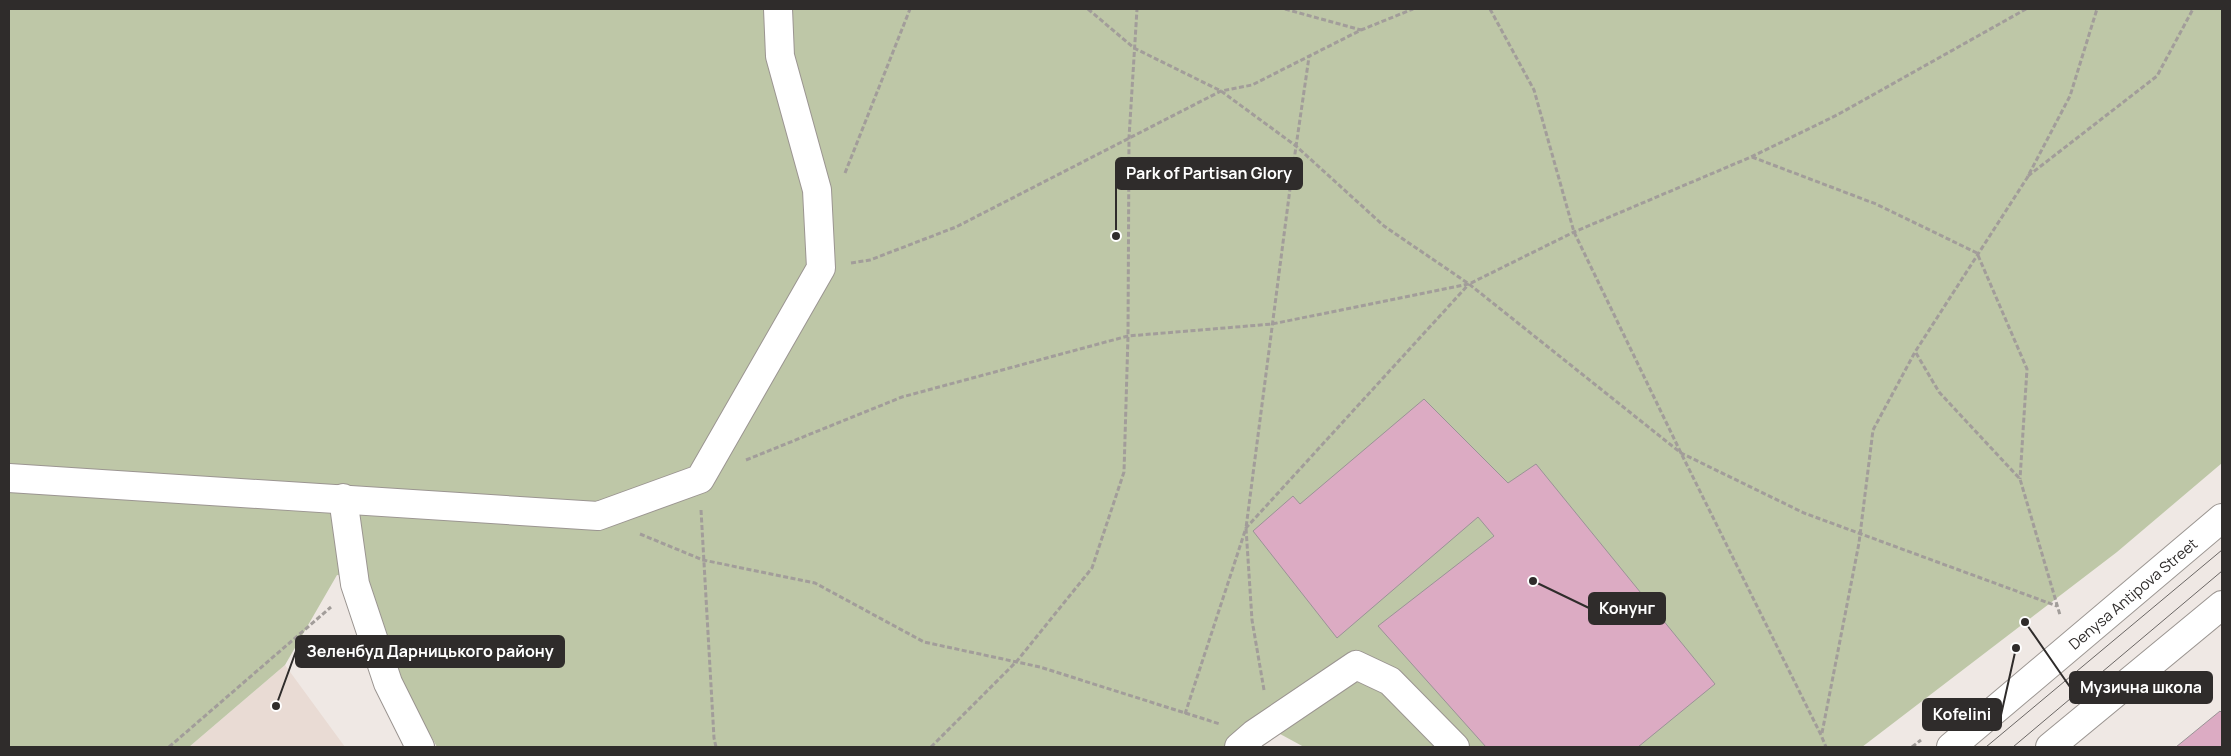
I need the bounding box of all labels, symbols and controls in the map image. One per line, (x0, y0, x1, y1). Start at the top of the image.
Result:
callout: Park of Partisan Glory (1116, 158, 1302, 189)
text: Park of Partisan Glory (1126, 162, 1292, 184)
street label: Denysa Antipova Street (2064, 533, 2202, 654)
callout: Конунг (1589, 593, 1665, 624)
text: Конунг (1599, 597, 1655, 619)
callout: Зеленбуд Дарницького району (296, 636, 564, 667)
text: Зеленбуд Дарницького району (306, 640, 554, 662)
callout: Музична школа (2070, 672, 2212, 703)
text: Музична школа (2080, 676, 2202, 698)
callout: Kofelini (1923, 699, 2001, 730)
text: Kofelini (1933, 703, 1991, 725)

